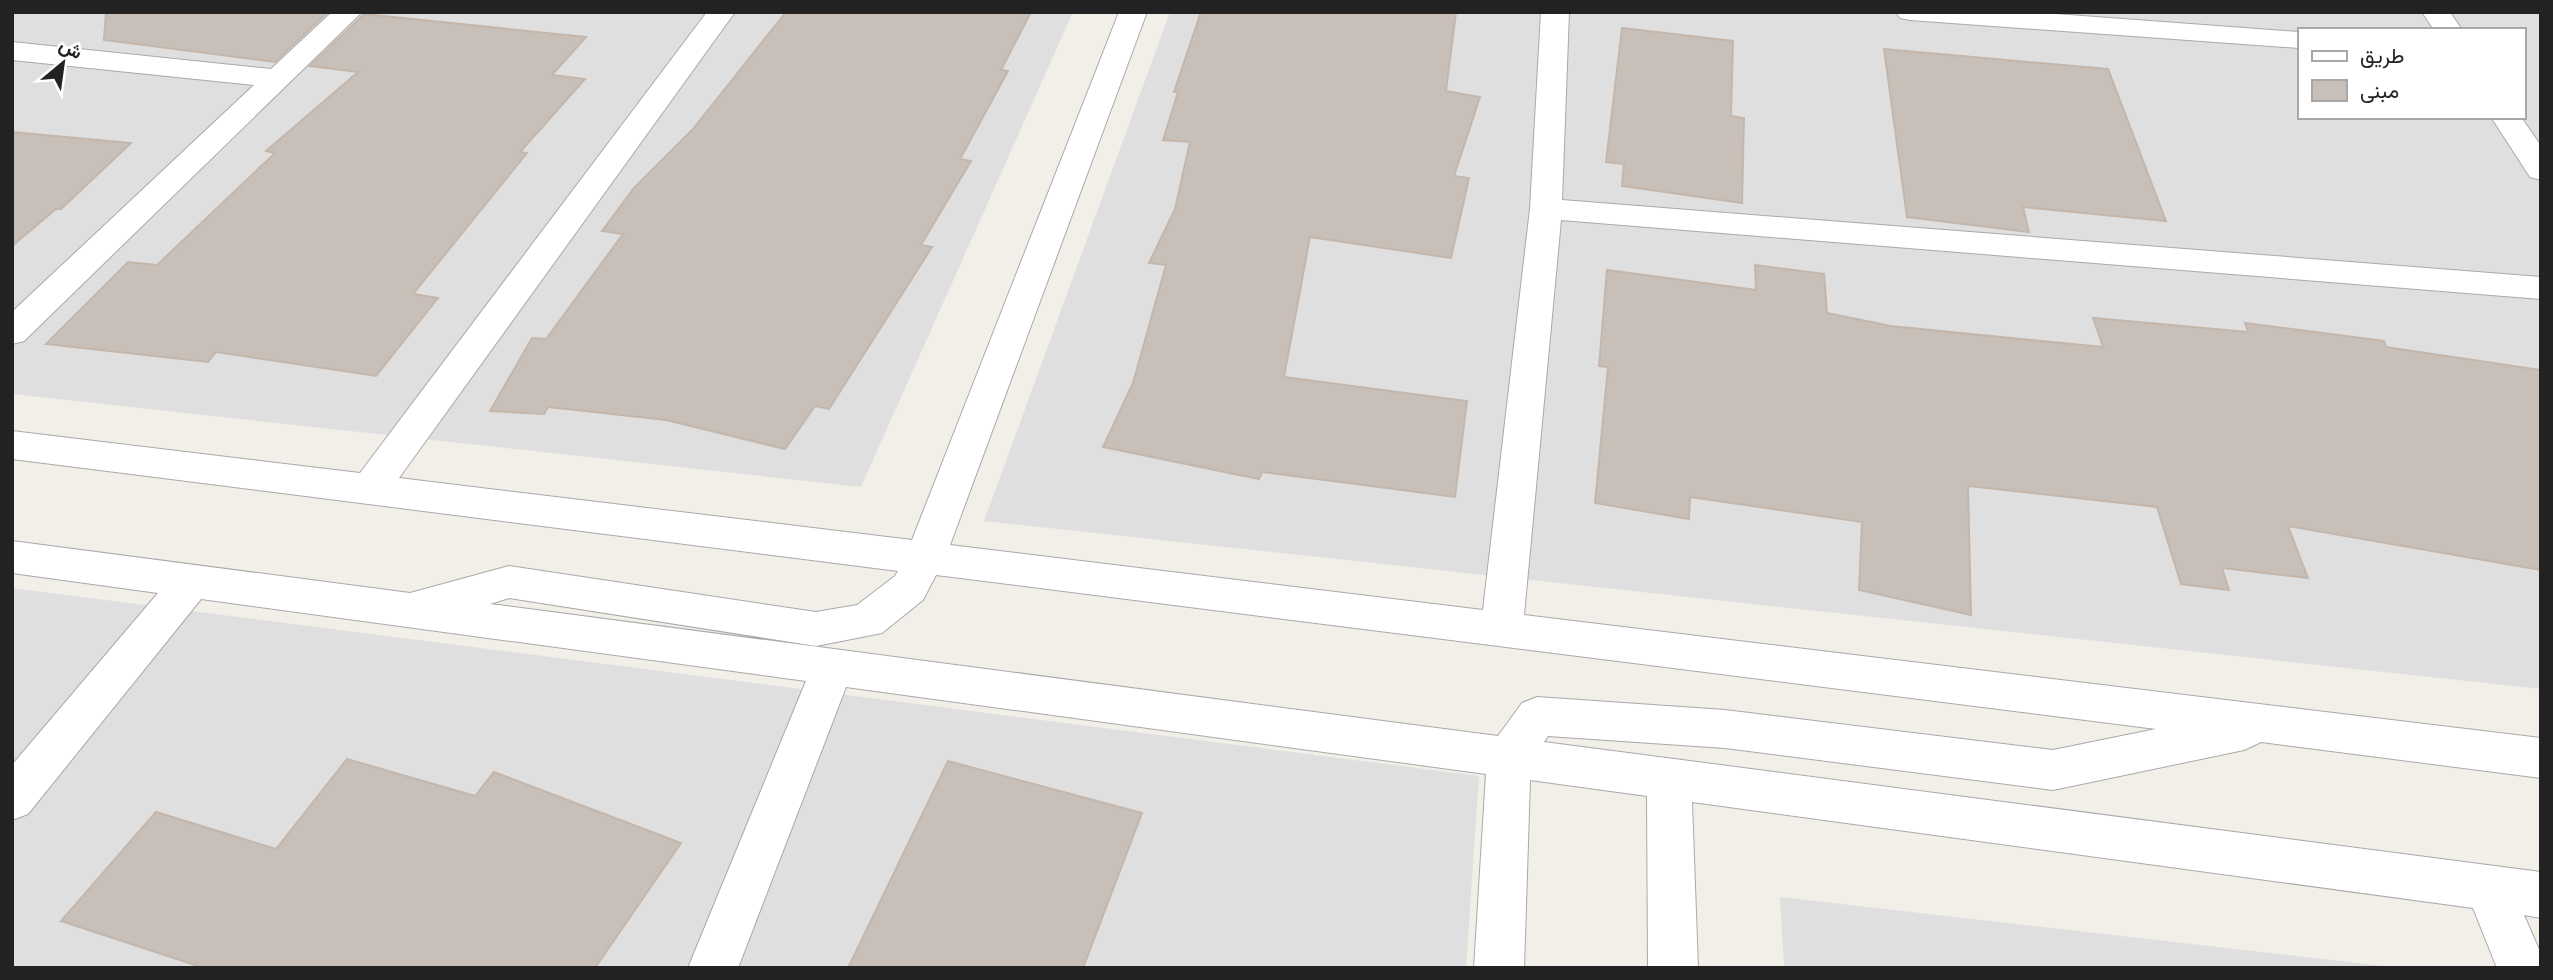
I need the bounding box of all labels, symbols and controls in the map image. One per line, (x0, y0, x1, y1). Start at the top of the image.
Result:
north arrow (28, 28, 98, 98)
legend (2298, 28, 2525, 119)
text: ش (55, 33, 87, 64)
text: طريق (2360, 43, 2405, 69)
text: مبنى (2360, 78, 2399, 103)

